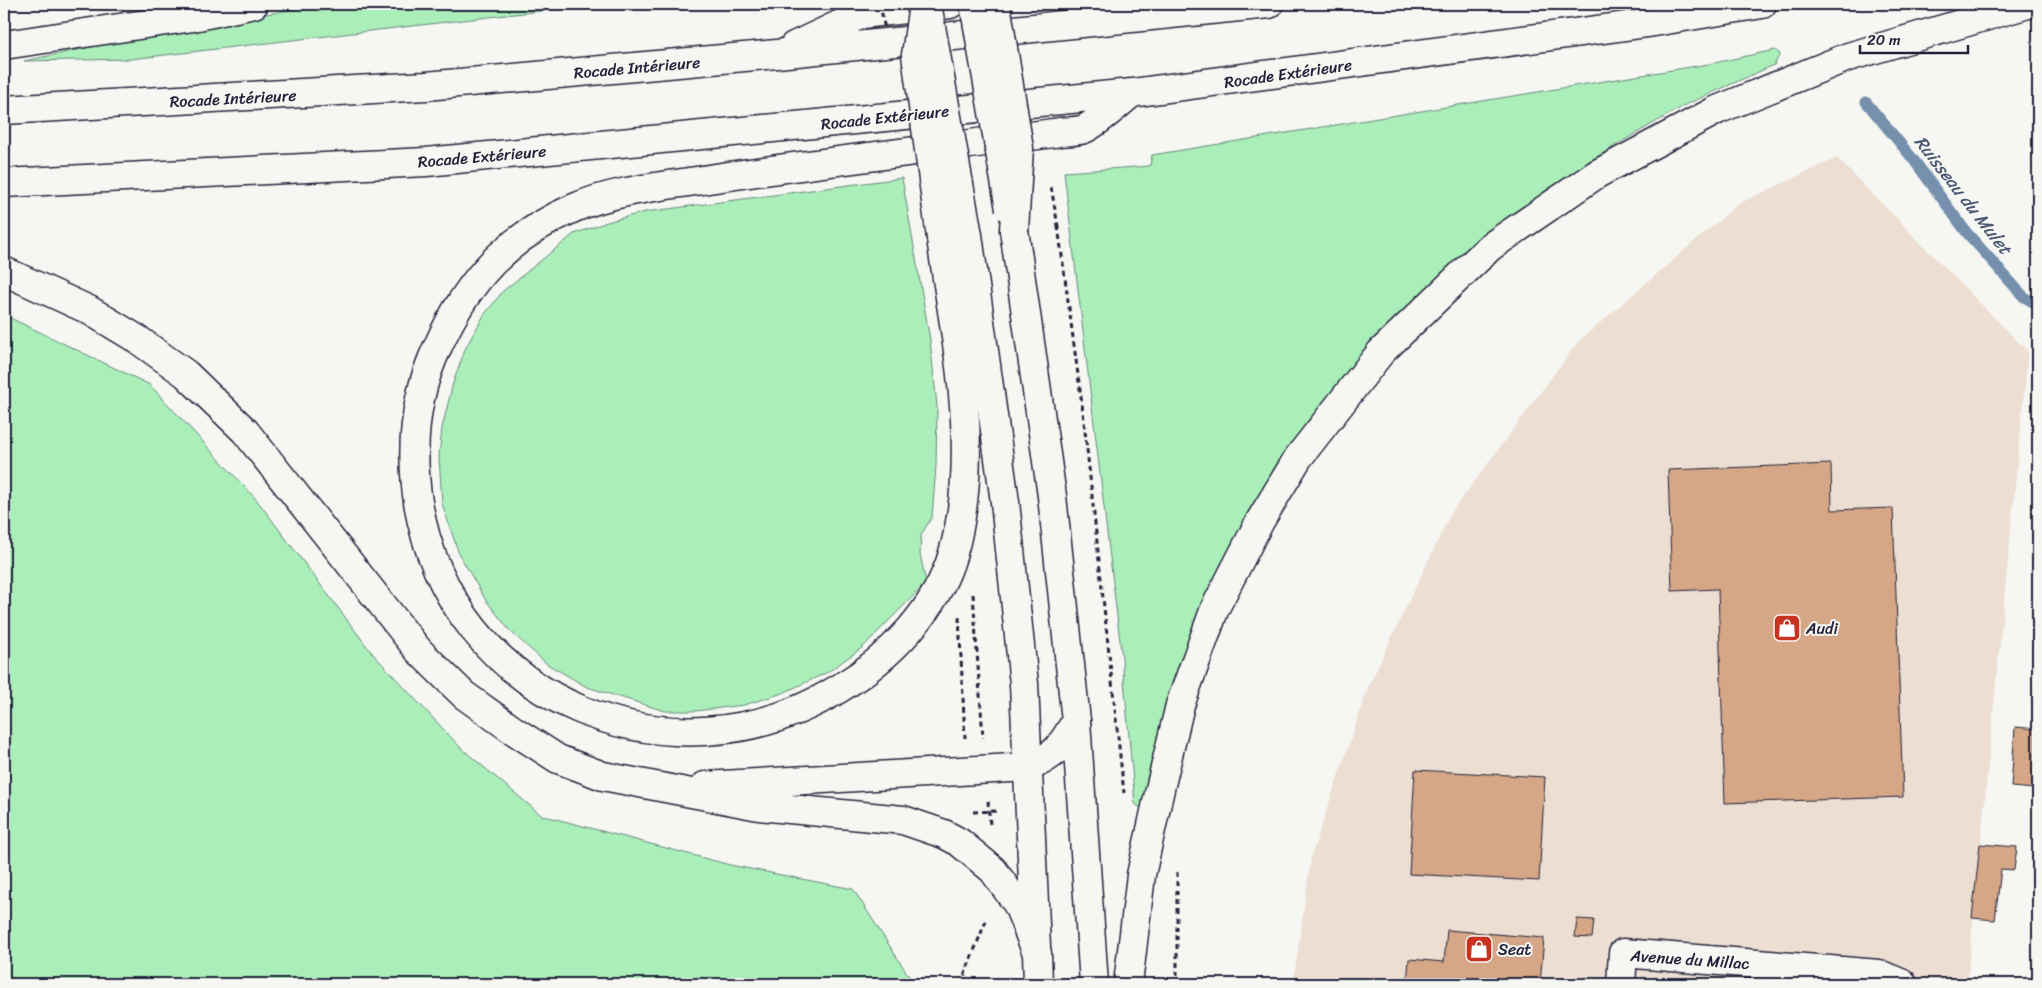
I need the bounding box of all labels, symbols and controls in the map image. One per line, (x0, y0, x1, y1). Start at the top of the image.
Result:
scale bar (1860, 22, 1967, 54)
text: 20 m (1867, 27, 1901, 53)
street label: Rocade Intérieure (573, 48, 702, 87)
street label: Rocade Extérieure (1222, 50, 1354, 97)
street label: Rocade Intérieure (169, 81, 297, 116)
street label: Rocade Extérieure (819, 96, 951, 139)
water label: Ruisseau du Mulet (1906, 128, 2021, 263)
street label: Rocade Extérieure (417, 136, 548, 177)
shop icon: Audi (1772, 613, 1802, 643)
place label: Audi (1805, 614, 1839, 643)
shop icon: Seat (1464, 934, 1494, 964)
place label: Seat (1498, 935, 1531, 964)
street label: Avenue du Millac (1629, 941, 1750, 978)

